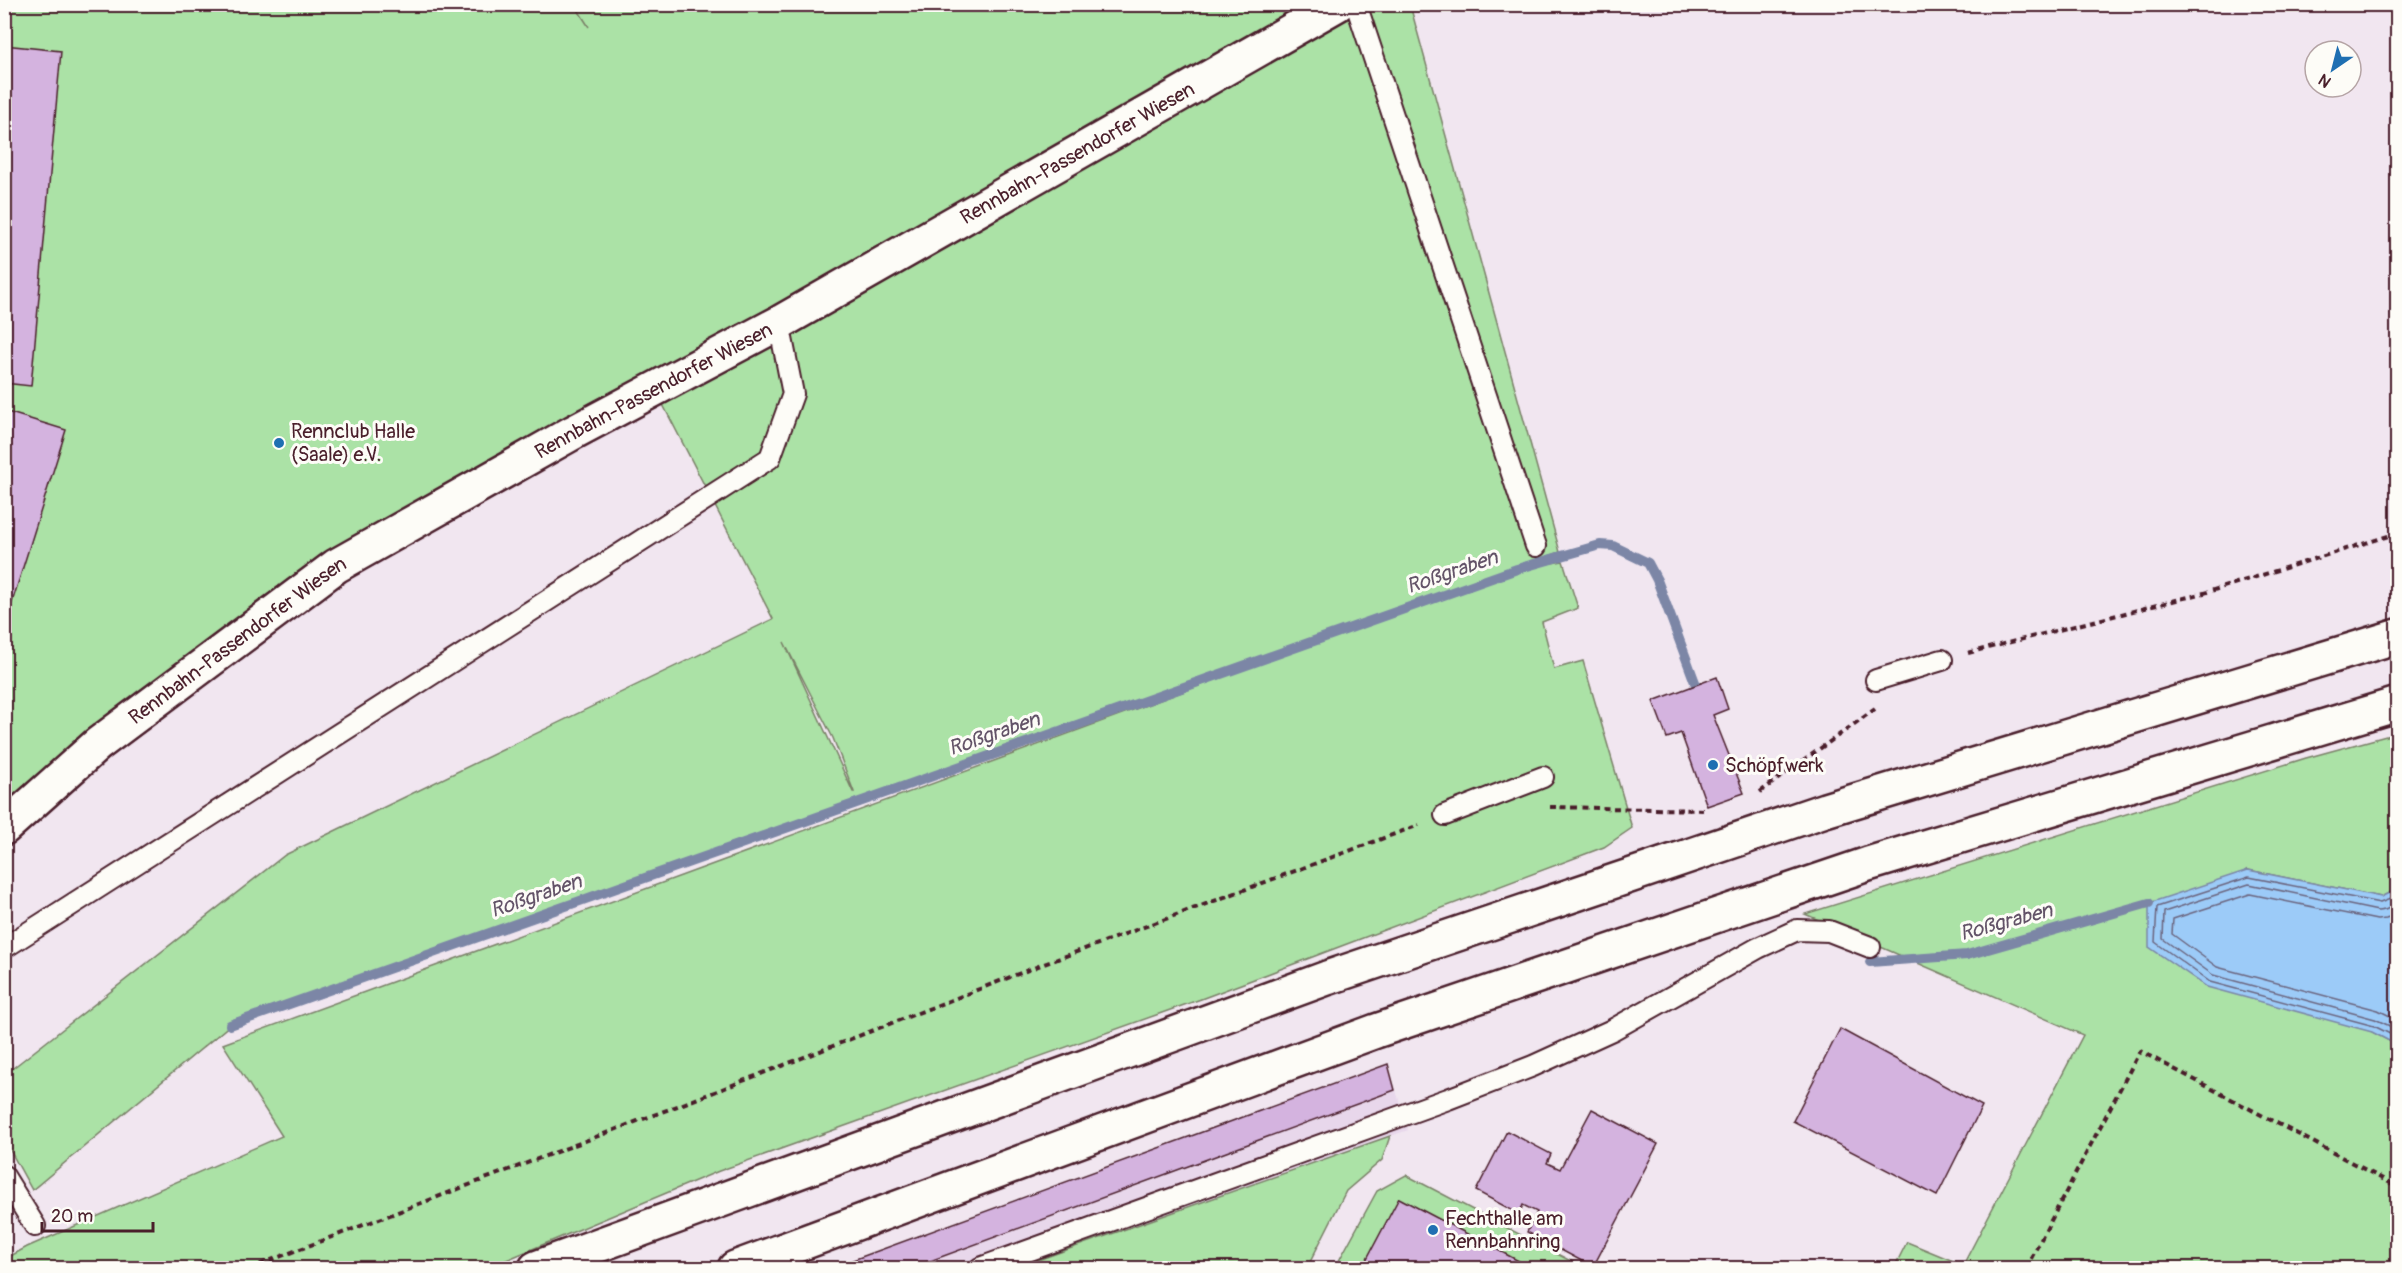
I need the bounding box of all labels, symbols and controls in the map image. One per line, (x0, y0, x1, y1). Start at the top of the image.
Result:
north arrow (2303, 39, 2363, 99)
text: N (2315, 69, 2335, 92)
street label: Rennbahn-Passendorfer Wiesen (956, 76, 1199, 230)
street label: Rennbahn-Passendorfer Wiesen (530, 316, 776, 464)
place label: Rennclub Halle (Saale) e.V. (291, 419, 415, 467)
marker: Rennclub Halle (Saale) e.V. (272, 436, 286, 450)
water label: Roßgraben (1403, 543, 1502, 600)
street label: Rennbahn-Passendorfer Wiesen (123, 550, 351, 729)
water label: Roßgraben (945, 705, 1044, 762)
place label: Schöpfwerk (1725, 753, 1824, 778)
marker: Schöpfwerk (1706, 758, 1720, 772)
water label: Roßgraben (487, 867, 586, 924)
water label: Roßgraben (1957, 896, 2056, 947)
scale bar (42, 1195, 153, 1233)
text: 20 m (51, 1205, 93, 1228)
place label: Fechthalle am Rennbahnring (1445, 1206, 1563, 1254)
marker: Fechthalle am Rennbahnring (1426, 1223, 1440, 1237)

